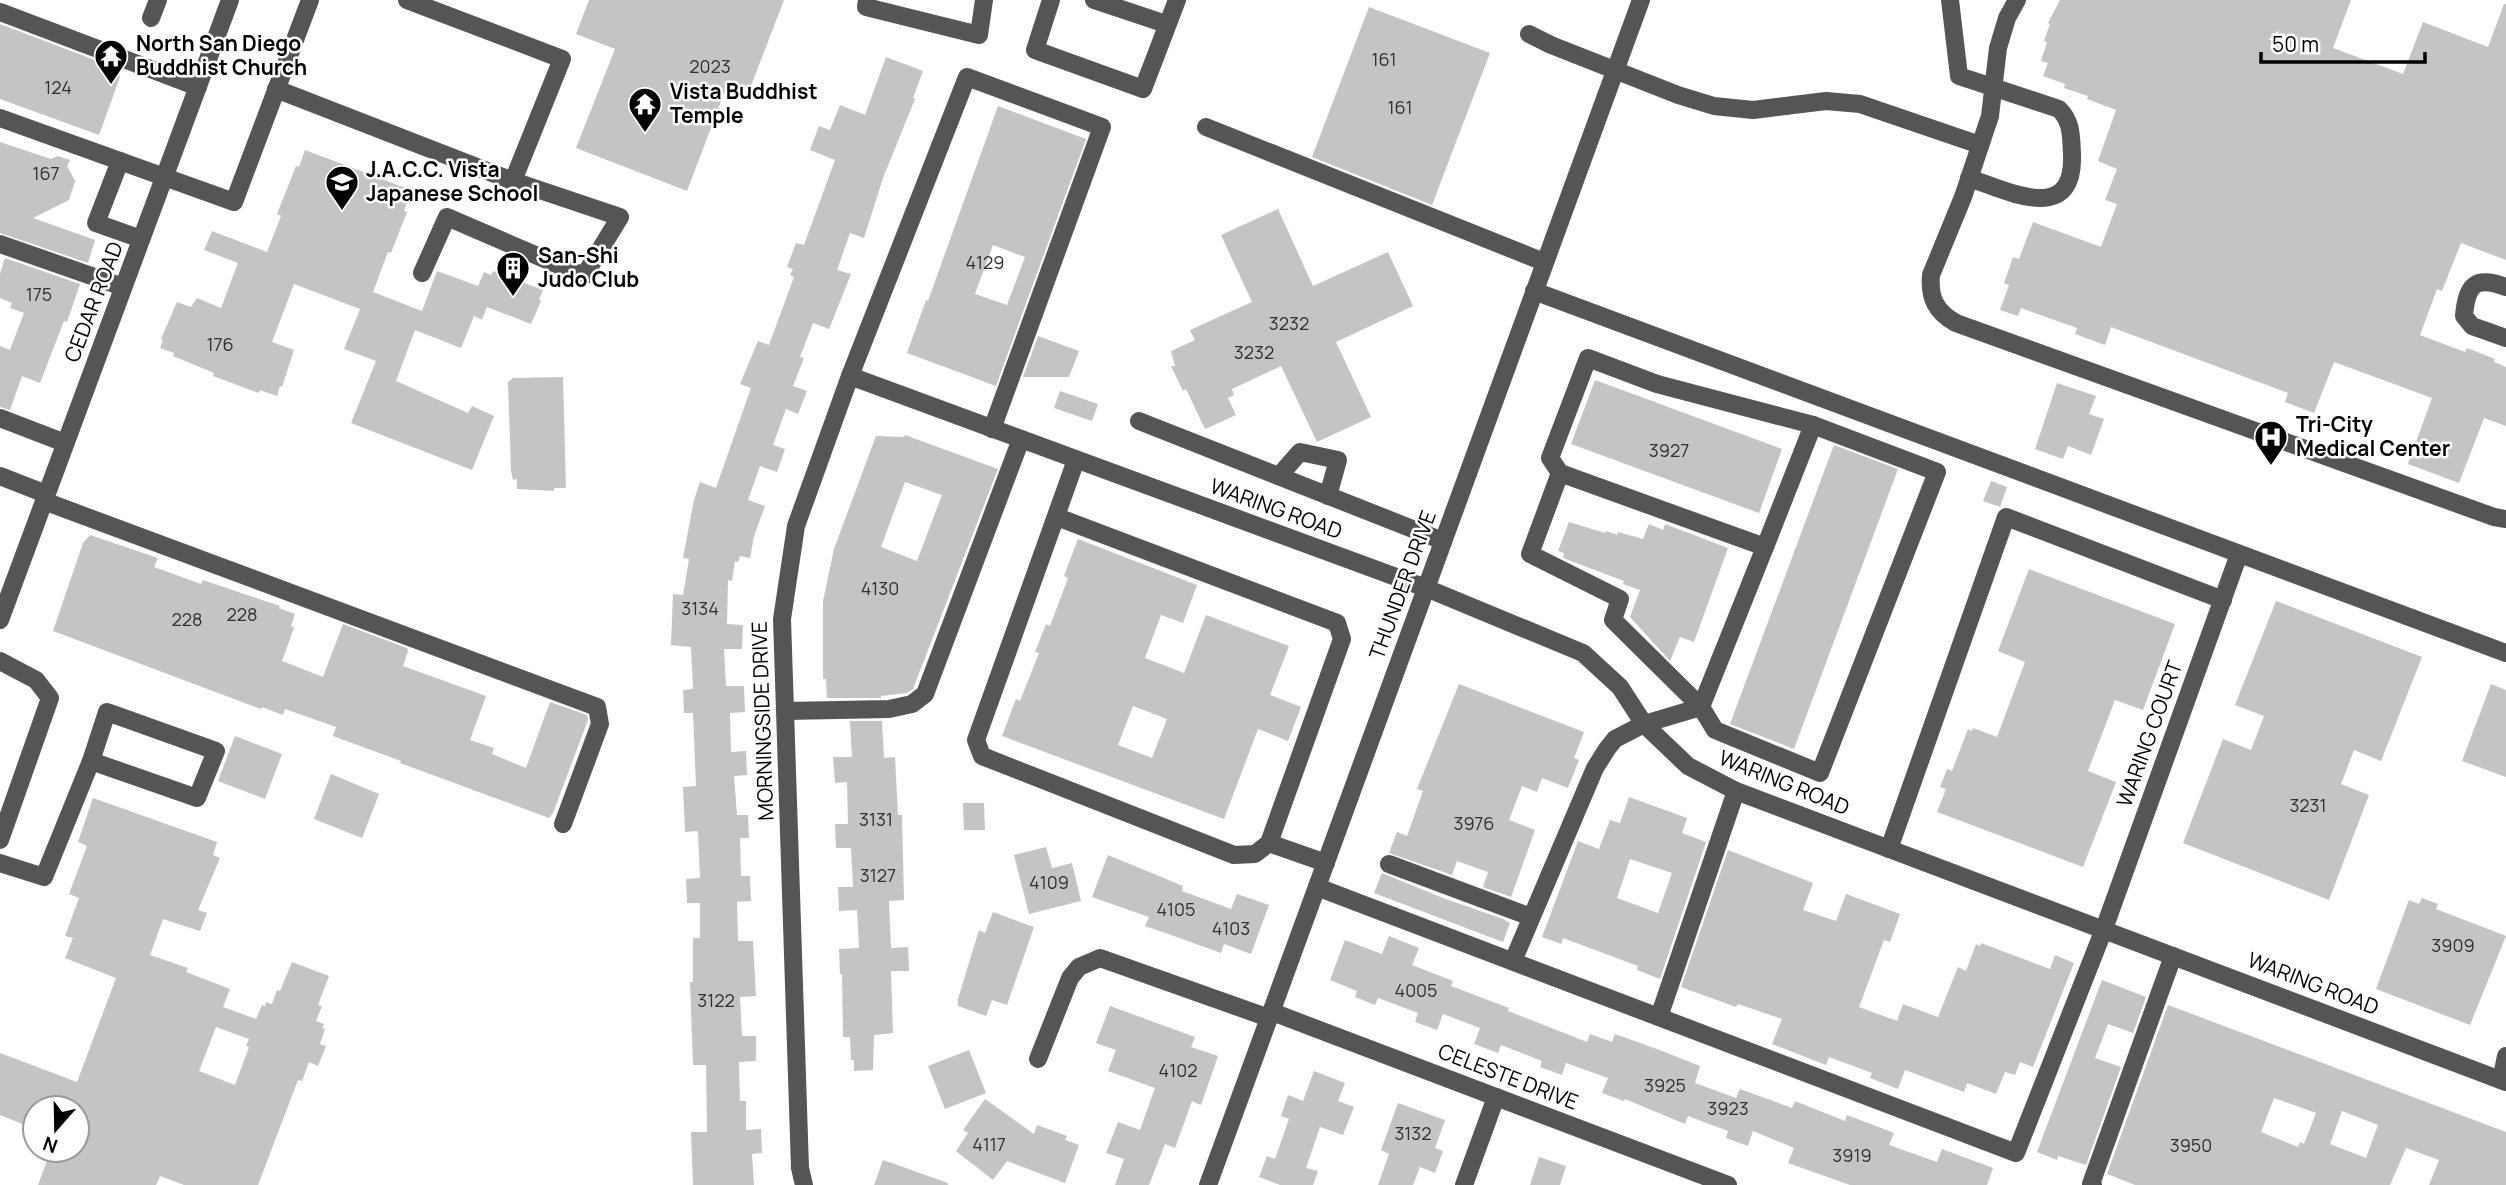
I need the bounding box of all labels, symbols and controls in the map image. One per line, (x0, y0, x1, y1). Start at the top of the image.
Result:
scale bar (2261, 21, 2426, 65)
place label: North San Diego Buddhist Church (136, 29, 307, 81)
text: 50 m (2272, 30, 2319, 58)
temple icon: North San Diego Buddhist Church (92, 37, 130, 86)
house number: 161 (1372, 47, 1396, 71)
house number: 2023 (689, 54, 731, 78)
house number: 124 (44, 75, 72, 99)
place label: Vista Buddhist Temple (670, 77, 817, 129)
temple icon: Vista Buddhist Temple (626, 85, 664, 134)
house number: 161 (1388, 95, 1412, 119)
place label: J.A.C.C. Vista Japanese School (366, 155, 538, 207)
house number: 167 (32, 161, 60, 185)
school or university icon: J.A.C.C. Vista Japanese School (323, 163, 361, 212)
street label: CEDAR ROAD (57, 237, 129, 366)
place label: San-Shi Judo Club (538, 241, 639, 293)
building icon: San-Shi Judo Club (494, 249, 532, 298)
house number: 4129 (965, 250, 1005, 274)
house number: 175 (26, 282, 52, 306)
house number: 3232 (1269, 311, 1309, 335)
house number: 176 (206, 332, 234, 356)
house number: 3232 (1234, 340, 1274, 364)
place label: Tri-City Medical Center (2296, 410, 2450, 462)
hospital icon: Tri-City Medical Center (2252, 418, 2290, 467)
house number: 3927 (1649, 438, 1689, 462)
street label: WARING ROAD (1207, 471, 1346, 545)
street label: THUNDER DRIVE (1362, 506, 1442, 663)
house number: 4130 (861, 576, 899, 600)
house number: 3134 (681, 596, 719, 620)
house number: 228 (227, 602, 257, 626)
house number: 228 (172, 607, 202, 631)
street label: MORNINGSIDE DRIVE (745, 621, 779, 821)
street label: WARING COURT (2110, 656, 2189, 811)
street label: WARING ROAD (1715, 743, 1854, 821)
house number: 3231 (2289, 793, 2327, 817)
house number: 3131 (859, 807, 893, 831)
house number: 3976 (1453, 811, 1495, 835)
house number: 3127 (860, 863, 896, 887)
house number: 4109 (1029, 870, 1069, 894)
house number: 4105 (1156, 897, 1196, 921)
house number: 4103 (1212, 916, 1250, 940)
house number: 3909 (2431, 933, 2475, 957)
street label: WARING ROAD (2244, 945, 2383, 1021)
house number: 4005 (1395, 978, 1437, 1002)
house number: 3122 (697, 988, 735, 1012)
street label: CELESTE DRIVE (1434, 1037, 1582, 1116)
house number: 4102 (1159, 1058, 1197, 1082)
house number: 3925 (1644, 1073, 1686, 1097)
north arrow (21, 1094, 91, 1164)
house number: 3923 (1707, 1096, 1749, 1120)
house number: 3132 (1394, 1121, 1432, 1145)
text: N (39, 1130, 61, 1160)
house number: 4117 (972, 1132, 1006, 1156)
house number: 3950 (2170, 1133, 2212, 1157)
house number: 3919 (1832, 1143, 1872, 1167)

